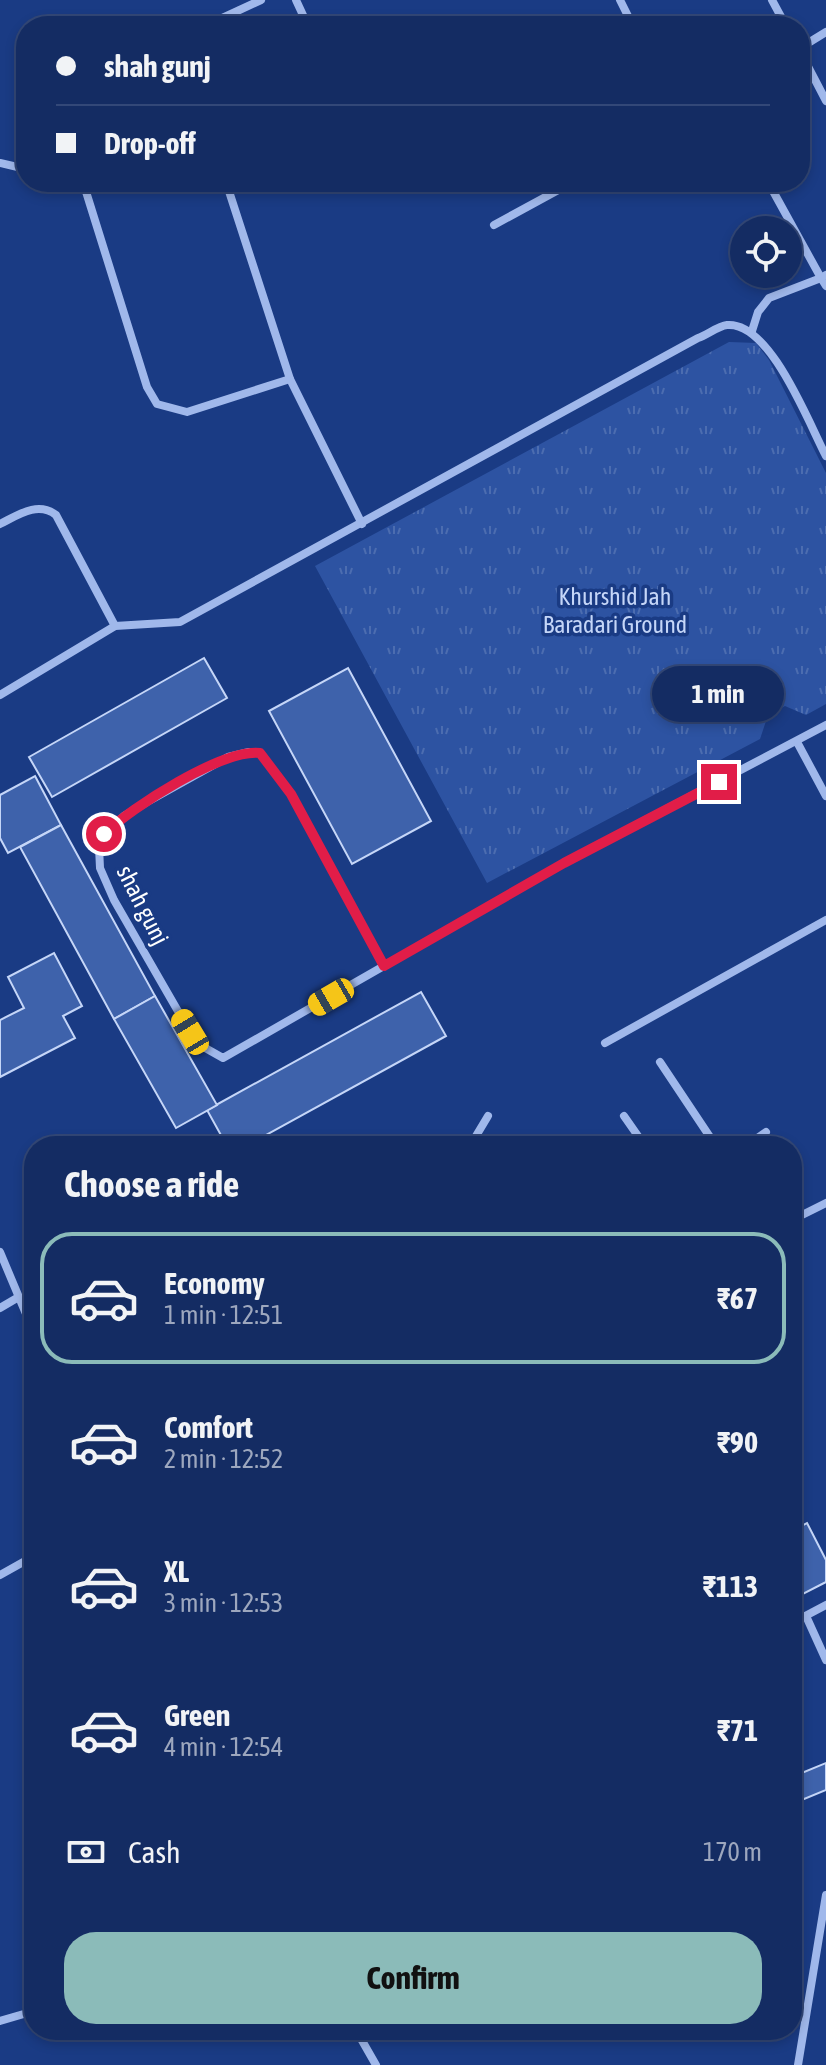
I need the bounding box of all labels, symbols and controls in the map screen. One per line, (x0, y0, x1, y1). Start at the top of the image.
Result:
text: shah gunj (104, 49, 211, 83)
text: Drop-off (104, 126, 196, 160)
map controls (730, 216, 802, 288)
button: locate (730, 216, 802, 288)
park label: Khurshid Jah Baradari Ground (543, 583, 687, 638)
callout: 1 min (653, 666, 785, 722)
text: 1 min (691, 679, 745, 709)
route end (701, 764, 737, 800)
route start (86, 816, 122, 852)
street label: shah gunj (112, 861, 174, 949)
car (304, 975, 358, 1019)
car (167, 1005, 213, 1059)
text: Choose a ride (64, 1163, 239, 1205)
icon: car (68, 1262, 140, 1334)
text: Economy (164, 1266, 265, 1300)
text: ₹67 (717, 1281, 758, 1315)
text: 1 min · 12:51 (164, 1300, 283, 1330)
icon: car (68, 1406, 140, 1478)
text: Comfort (164, 1410, 253, 1444)
text: ₹90 (717, 1425, 758, 1459)
text: 2 min · 12:52 (164, 1444, 283, 1474)
icon: car (68, 1550, 140, 1622)
text: XL (164, 1554, 189, 1588)
text: ₹113 (703, 1569, 758, 1603)
text: 3 min · 12:53 (164, 1588, 283, 1618)
icon: car (68, 1694, 140, 1766)
text: Green (164, 1698, 230, 1732)
text: ₹71 (717, 1713, 758, 1747)
text: 4 min · 12:54 (164, 1732, 283, 1762)
icon: cash (64, 1830, 108, 1874)
text: Cash (128, 1835, 181, 1869)
text: 170 m (703, 1837, 762, 1867)
button: Confirm (64, 1932, 762, 2024)

